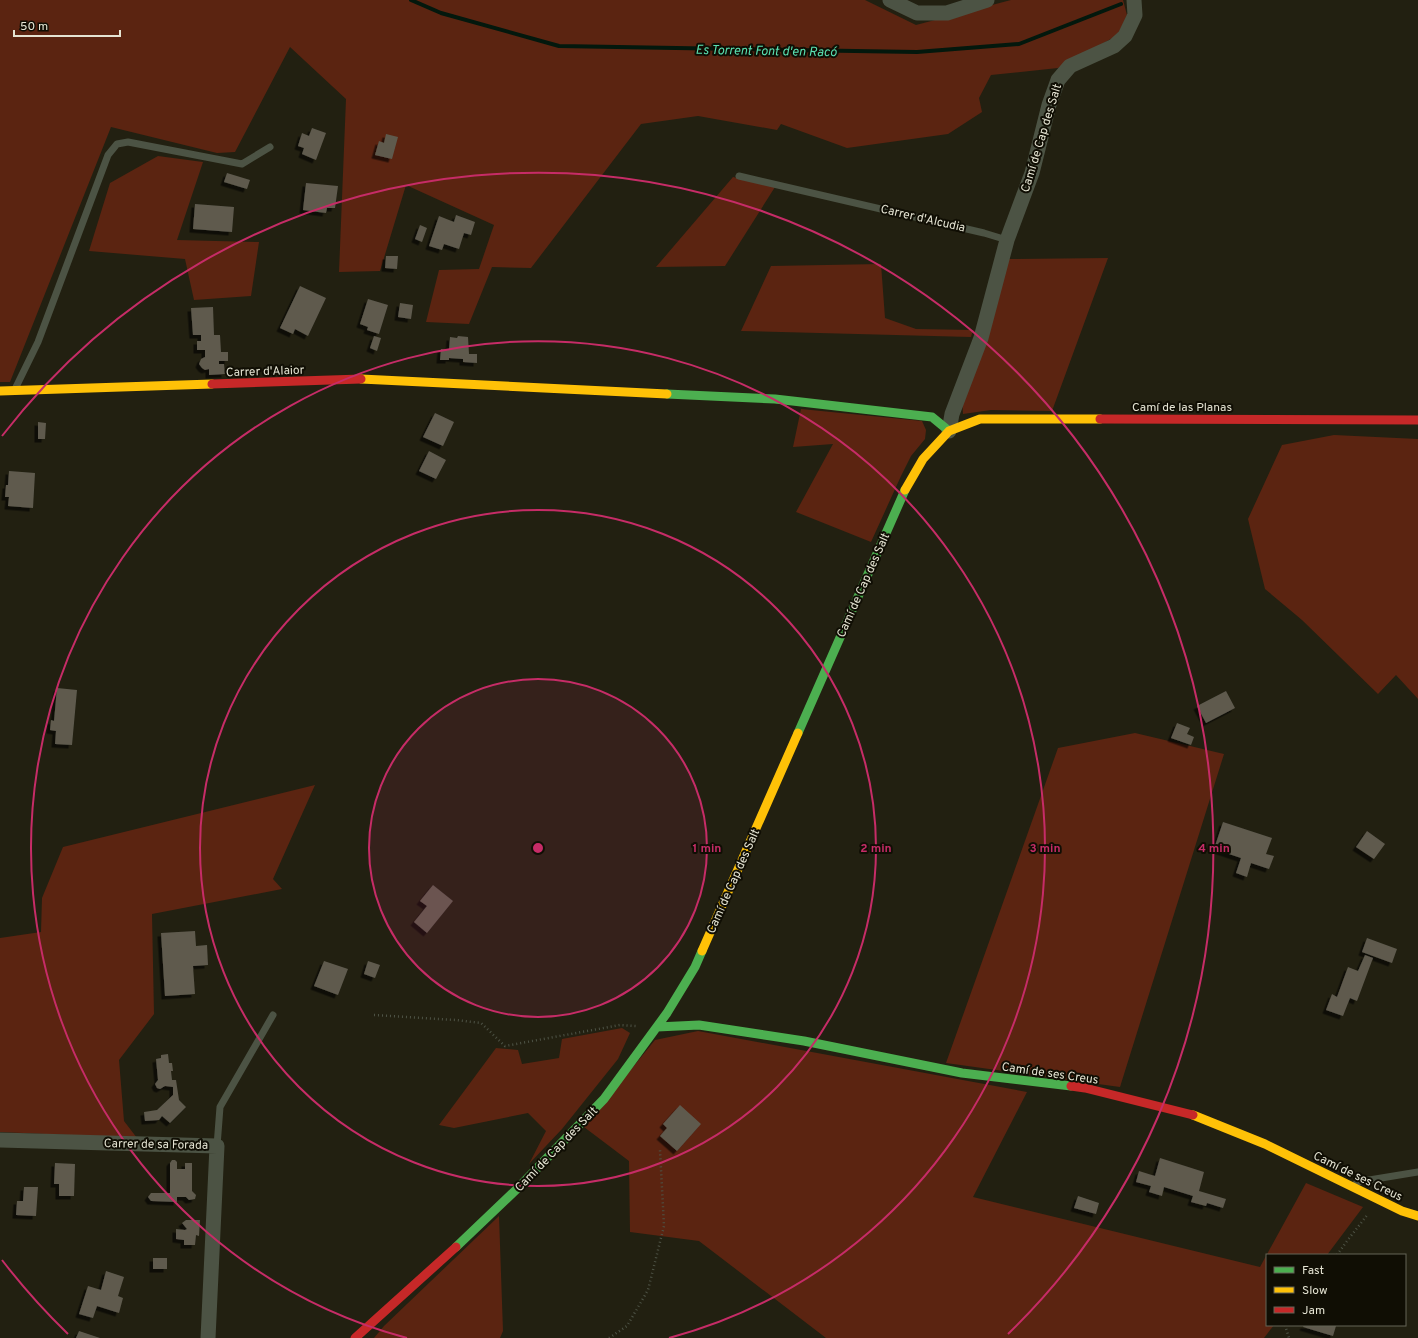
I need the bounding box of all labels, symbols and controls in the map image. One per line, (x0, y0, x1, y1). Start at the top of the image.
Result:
scale bar (14, 12, 120, 38)
text: 50 m (20, 19, 48, 35)
water label: Es Torrent Font d'en Racó (695, 43, 838, 61)
street label: Camí de Cap des Salt (1018, 82, 1066, 195)
street label: Carrer d'Alcudia (879, 201, 967, 237)
street label: Carrer d'Alaior (226, 363, 305, 381)
street label: Camí de las Planas (1132, 400, 1232, 416)
street label: Camí de Cap des Salt (834, 531, 894, 640)
street label: Camí de Cap des Salt (704, 827, 764, 936)
centre of rings (531, 841, 545, 855)
text: 1 min (693, 841, 721, 857)
text: 2 min (860, 841, 892, 857)
text: 3 min (1029, 841, 1061, 857)
text: 4 min (1198, 841, 1230, 857)
street label: Camí de ses Creus (1000, 1059, 1099, 1089)
street label: Camí de Cap des Salt (512, 1104, 602, 1196)
street label: Carrer de sa Forada (104, 1136, 208, 1154)
street label: Camí de ses Creus (1310, 1148, 1405, 1205)
legend (1266, 1254, 1406, 1326)
text: Fast (1302, 1263, 1324, 1279)
text: Slow (1302, 1283, 1328, 1299)
text: Jam (1302, 1303, 1325, 1319)

